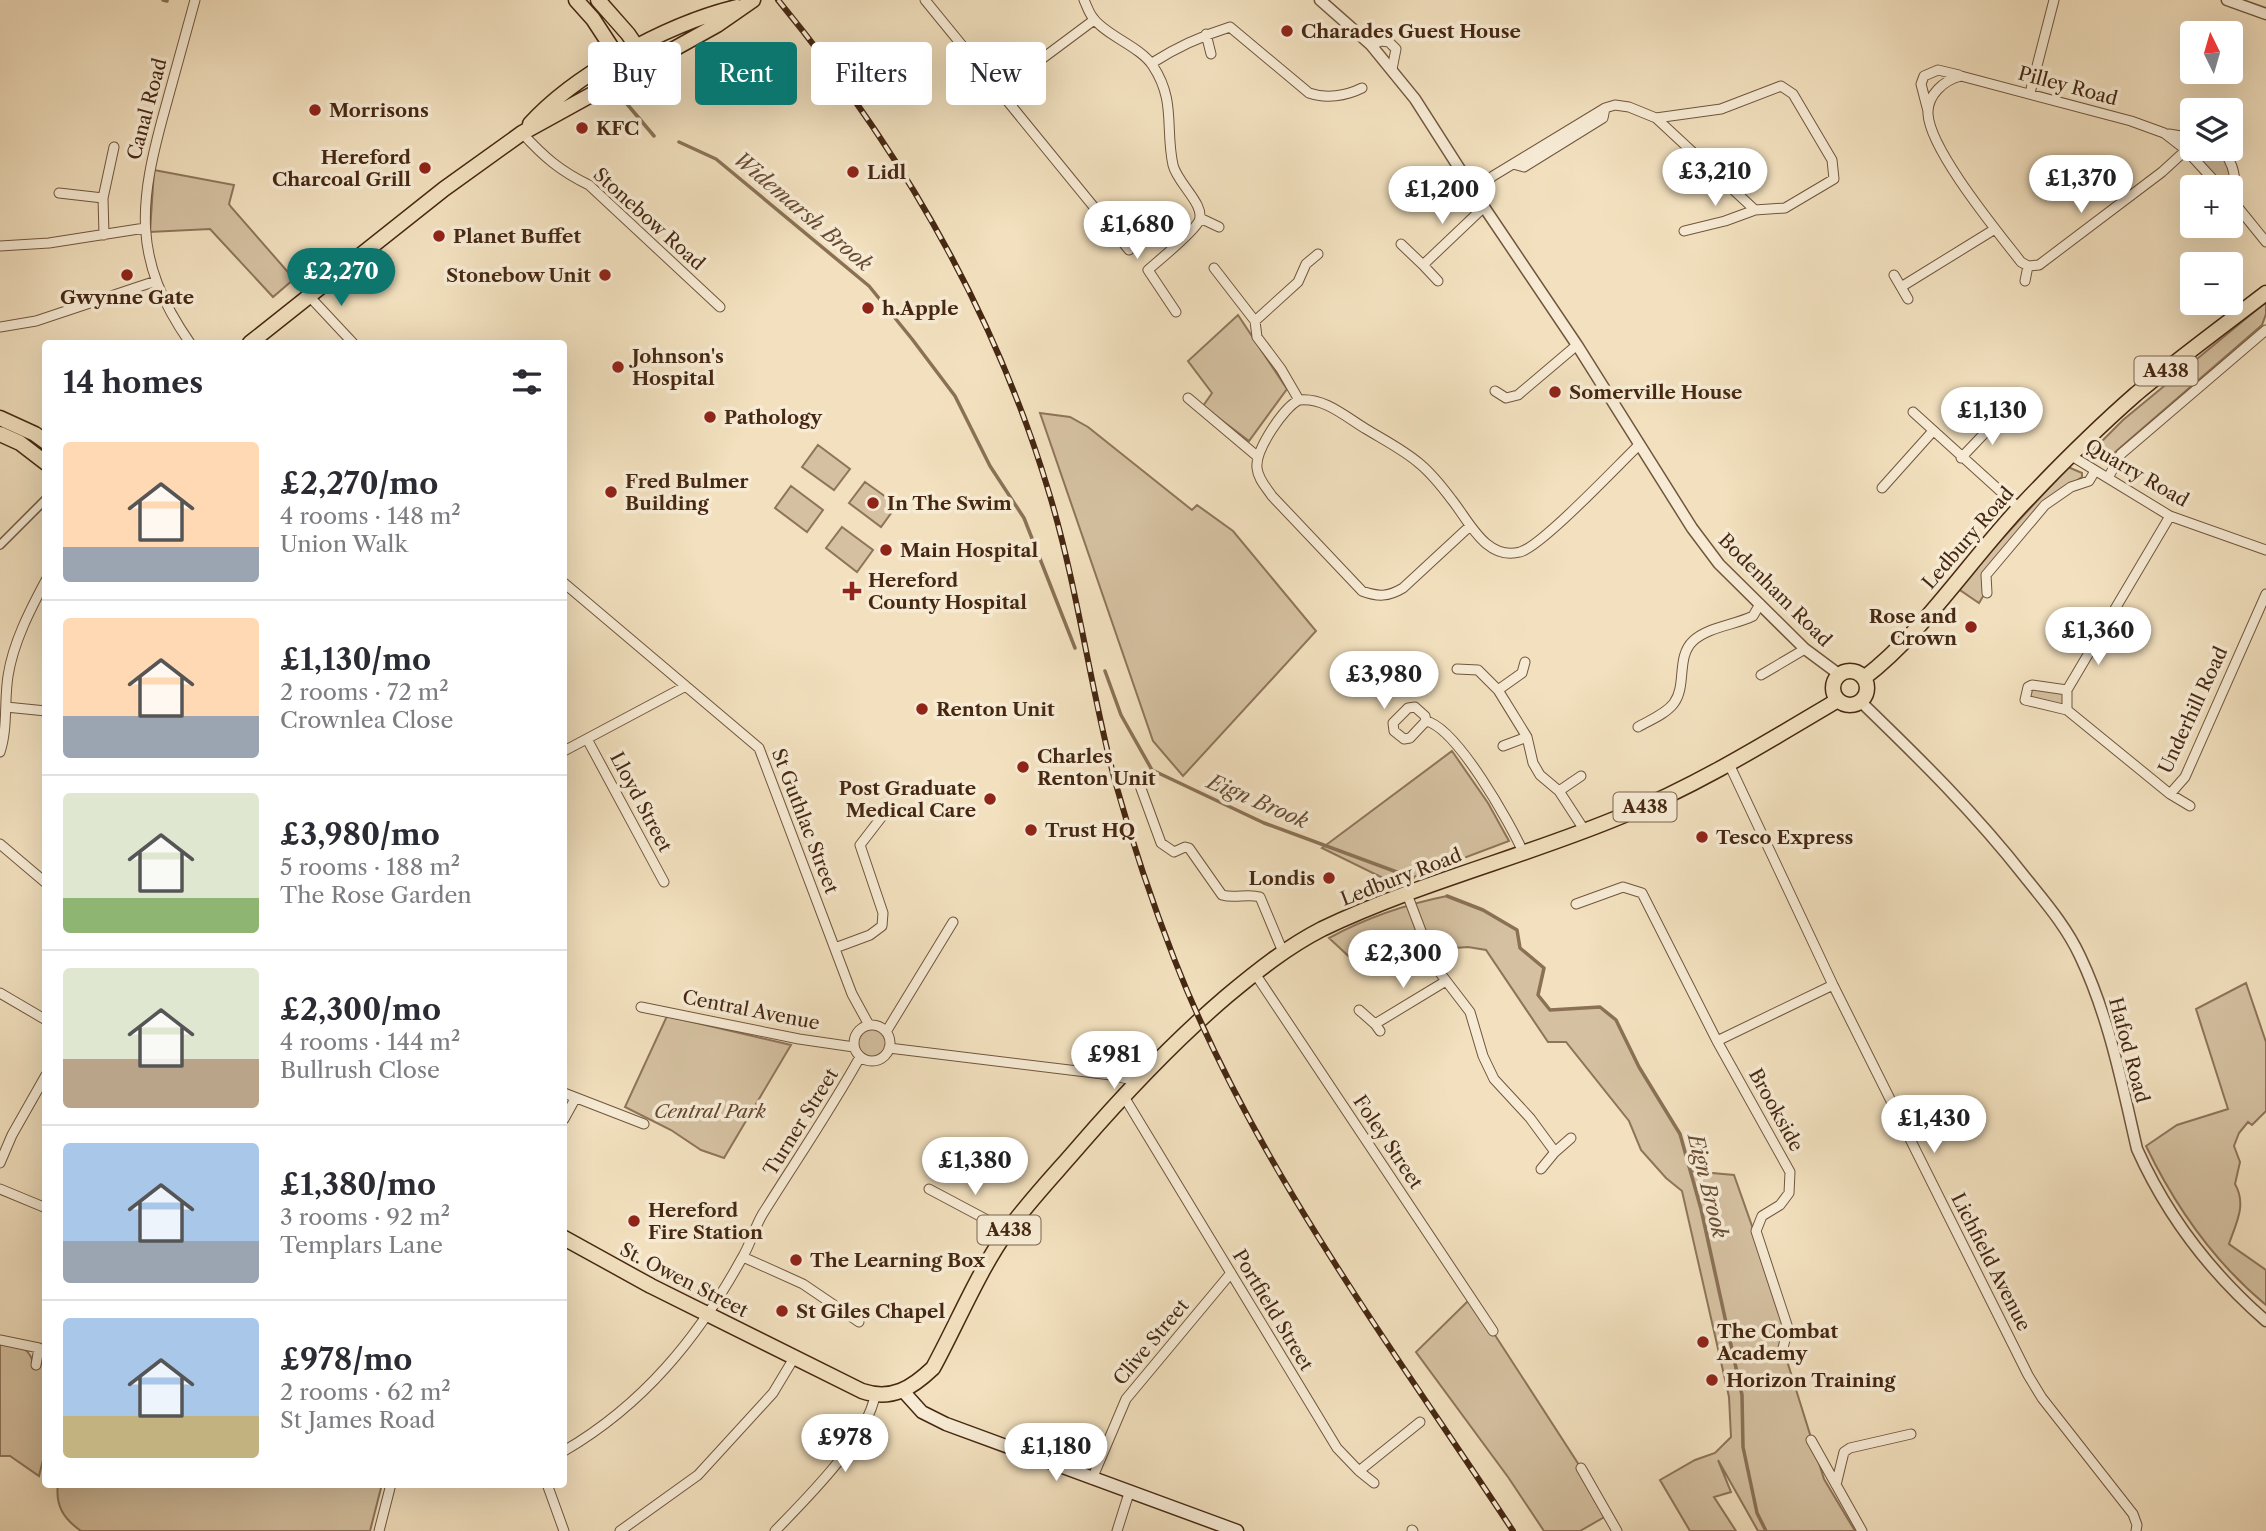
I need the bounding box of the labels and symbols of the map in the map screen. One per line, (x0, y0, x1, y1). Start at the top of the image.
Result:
place label: Charades Guest House (1301, 20, 1521, 43)
north arrow (2180, 21, 2244, 84)
marker: Charades Guest House (1279, 23, 1295, 39)
street label: Canal Road (122, 55, 172, 162)
street label: Pilley Road (2016, 62, 2121, 110)
place label: Morrisons (329, 99, 429, 122)
marker: Morrisons (307, 102, 323, 118)
place label: KFC (596, 117, 639, 140)
marker: KFC (574, 120, 590, 136)
place label: Hereford Charcoal Grill (272, 146, 411, 191)
water label: Widemarsh Brook (729, 146, 877, 276)
pin: £3,210 (1658, 148, 1772, 208)
pin: £1,370 (2024, 156, 2138, 215)
marker: Hereford Charcoal Grill (417, 160, 433, 176)
place label: Lidl (867, 161, 907, 184)
street label: Stonebow Road (589, 163, 710, 275)
marker: Lidl (845, 164, 861, 180)
pin: £1,200 (1385, 166, 1499, 226)
pin: £1,680 (1080, 202, 1194, 261)
place label: Planet Buffet (453, 225, 581, 248)
marker: Planet Buffet (431, 228, 447, 244)
pin: £2,270 (284, 248, 398, 308)
place label: Stonebow Unit (446, 264, 591, 287)
marker: Gwynne Gate (119, 267, 135, 283)
marker: Stonebow Unit (597, 267, 613, 283)
place label: Gwynne Gate (60, 286, 194, 309)
place label: h.Apple (882, 297, 959, 320)
marker: h.Apple (860, 300, 876, 316)
place label: Johnson's Hospital (629, 345, 724, 390)
road number: A438 (2134, 356, 2198, 386)
marker: Johnson's Hospital (610, 359, 626, 375)
place label: Somerville House (1569, 381, 1742, 404)
marker: Somerville House (1547, 384, 1563, 400)
pin: £1,130 (1935, 388, 2049, 447)
place label: Pathology (724, 406, 823, 429)
marker: Pathology (702, 409, 718, 425)
street label: Quarry Road (2081, 434, 2193, 512)
place label: Fred Bulmer Building (625, 470, 749, 515)
street label: Ledbury Road (1917, 482, 2019, 594)
marker: Fred Bulmer Building (603, 484, 619, 500)
place label: In The Swim (887, 492, 1012, 515)
marker: In The Swim (865, 495, 881, 511)
street label: Bodenham Road (1714, 529, 1837, 652)
place label: Main Hospital (900, 539, 1039, 562)
marker: Main Hospital (878, 542, 894, 558)
place label: Hereford County Hospital (868, 569, 1027, 614)
marker: Hereford County Hospital (842, 581, 862, 601)
place label: Rose and Crown (1869, 605, 1957, 650)
pin: £1,360 (2041, 608, 2155, 667)
marker: Rose and Crown (1963, 619, 1979, 635)
street label: Underhill Road (2154, 643, 2233, 777)
pin: £3,980 (1327, 652, 1441, 711)
place label: Renton Unit (936, 698, 1055, 721)
marker: Renton Unit (914, 701, 930, 717)
street label: St Guthlac Street (767, 745, 843, 897)
place label: Charles Renton Unit (1037, 745, 1156, 790)
street label: Lloyd Street (605, 748, 677, 856)
marker: Charles Renton Unit (1015, 759, 1031, 775)
water label: Eign Brook (1202, 768, 1312, 833)
place label: Post Graduate Medical Care (839, 777, 976, 822)
marker: Post Graduate Medical Care (982, 791, 998, 807)
road number: A438 (1614, 792, 1676, 822)
place label: Trust HQ (1045, 819, 1135, 842)
marker: Trust HQ (1023, 822, 1039, 838)
place label: Tesco Express (1716, 826, 1853, 849)
marker: Tesco Express (1694, 829, 1710, 845)
street label: Ledbury Road (1337, 843, 1465, 911)
place label: Londis (1249, 867, 1315, 890)
marker: Londis (1321, 870, 1337, 886)
pin: £2,300 (1346, 930, 1460, 990)
street label: Central Avenue (680, 985, 822, 1035)
street label: Hafod Road (2104, 995, 2154, 1106)
pin: £981 (1073, 1032, 1155, 1091)
street label: Turner Street (759, 1064, 843, 1180)
street label: Brookside (1744, 1064, 1808, 1156)
street label: Foley Street (1348, 1091, 1428, 1193)
pin: £1,430 (1877, 1096, 1991, 1155)
park label: Central Park (654, 1100, 766, 1123)
water label: Eign Brook (1682, 1129, 1733, 1241)
pin: £1,380 (918, 1138, 1032, 1197)
street label: Lichfield Avenue (1946, 1189, 2036, 1335)
place label: Hereford Fire Station (648, 1199, 763, 1244)
marker: Hereford Fire Station (626, 1213, 642, 1229)
road number: A438 (978, 1216, 1040, 1245)
street label: St. Owen Street (616, 1238, 752, 1322)
street label: Portfield Street (1228, 1245, 1318, 1375)
place label: The Learning Box (810, 1249, 986, 1272)
marker: The Learning Box (788, 1252, 804, 1268)
street label: Clive Street (1108, 1294, 1194, 1390)
place label: St Giles Chapel (796, 1300, 945, 1323)
marker: St Giles Chapel (774, 1303, 790, 1319)
place label: The Combat Academy (1716, 1320, 1838, 1365)
marker: The Combat Academy (1695, 1334, 1711, 1350)
place label: Horizon Training (1726, 1369, 1897, 1392)
marker: Horizon Training (1704, 1372, 1720, 1388)
pin: £978 (804, 1414, 886, 1474)
pin: £1,180 (999, 1424, 1113, 1483)

